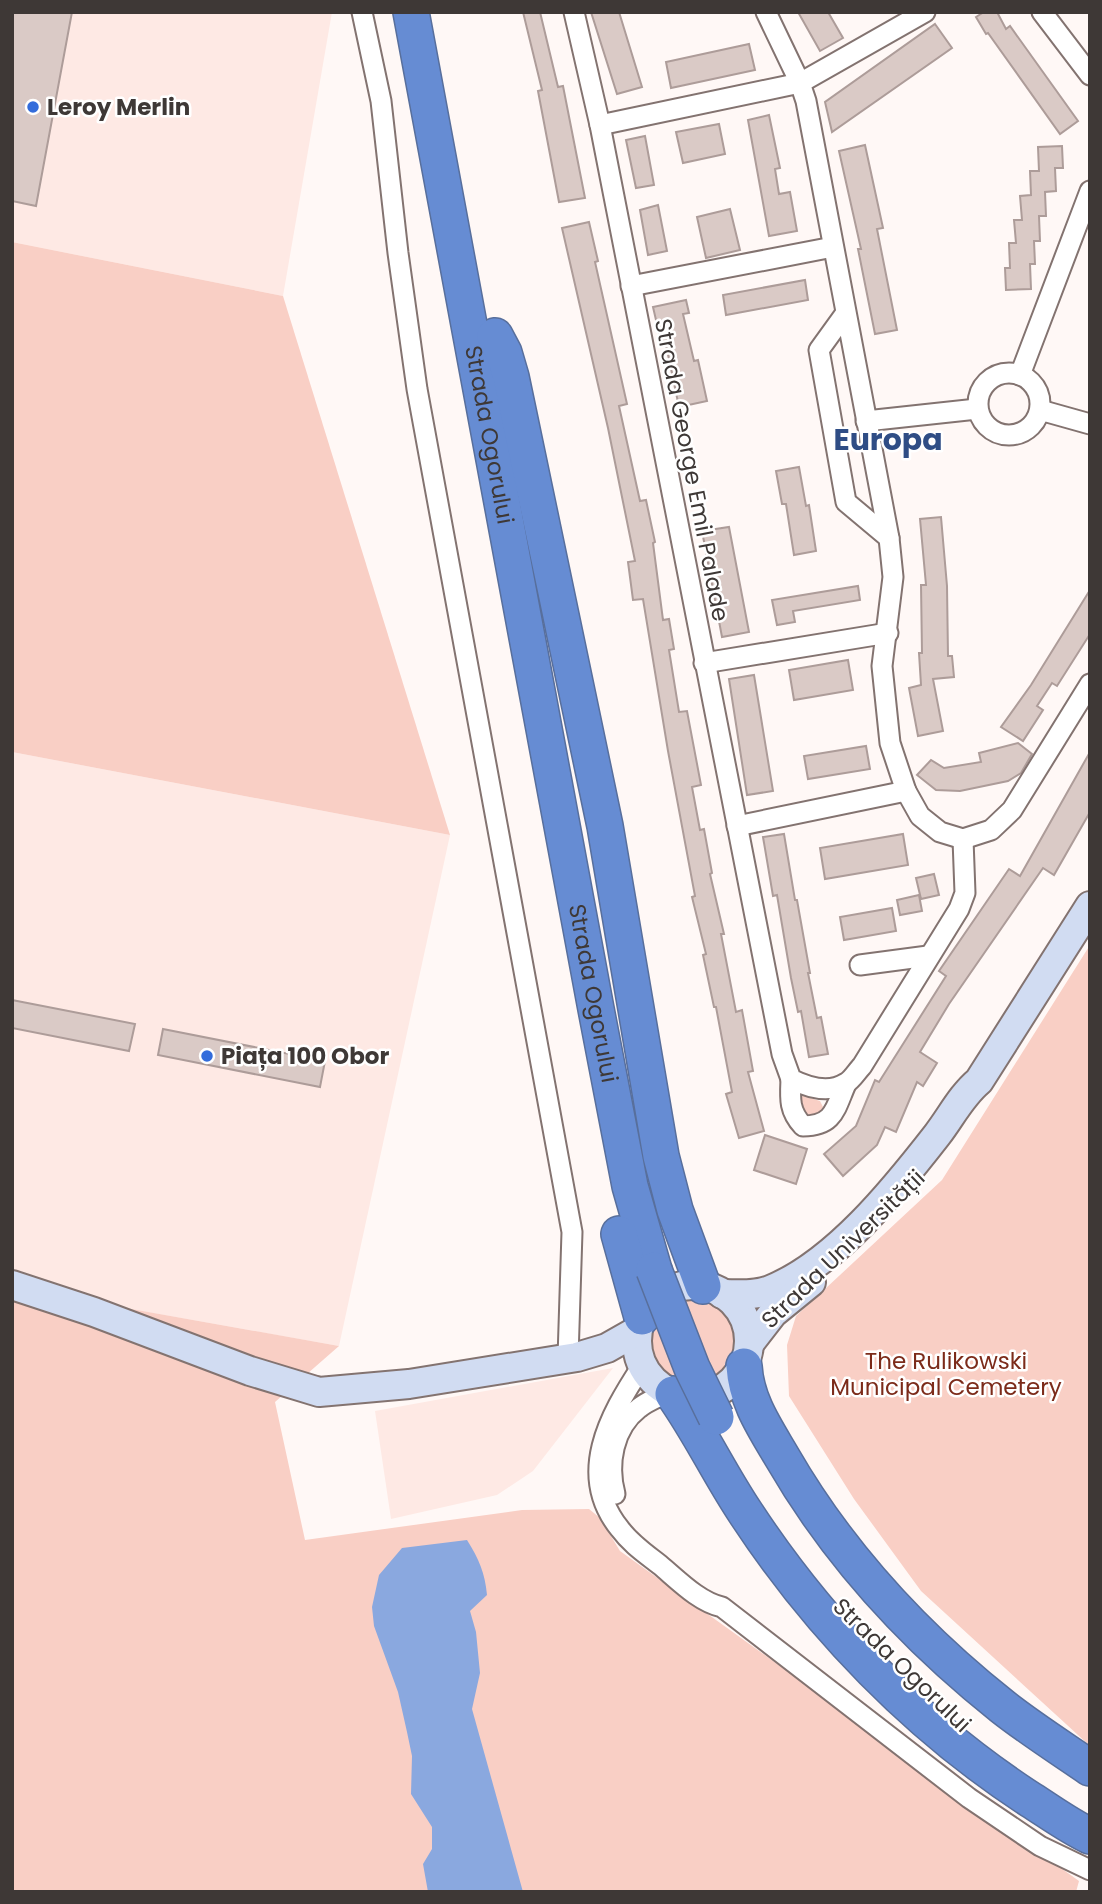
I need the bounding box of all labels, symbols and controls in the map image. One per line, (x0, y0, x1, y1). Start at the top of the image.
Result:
place label: Leroy Merlin (47, 91, 190, 123)
marker: Leroy Merlin (25, 99, 41, 115)
street label: Strada George Emil Palade (647, 316, 737, 624)
street label: Strada Ogorului (457, 343, 522, 527)
district label: Europa (833, 418, 943, 461)
street label: Strada Ogorului (561, 901, 626, 1085)
place label: Piața 100 Obor (221, 1040, 389, 1072)
marker: Piața 100 Obor (199, 1048, 215, 1064)
street label: Strada Universității (754, 1162, 932, 1336)
park label: The Rulikowski Municipal Cemetery (830, 1345, 1062, 1403)
street label: Strada Ogorului (826, 1591, 978, 1739)

